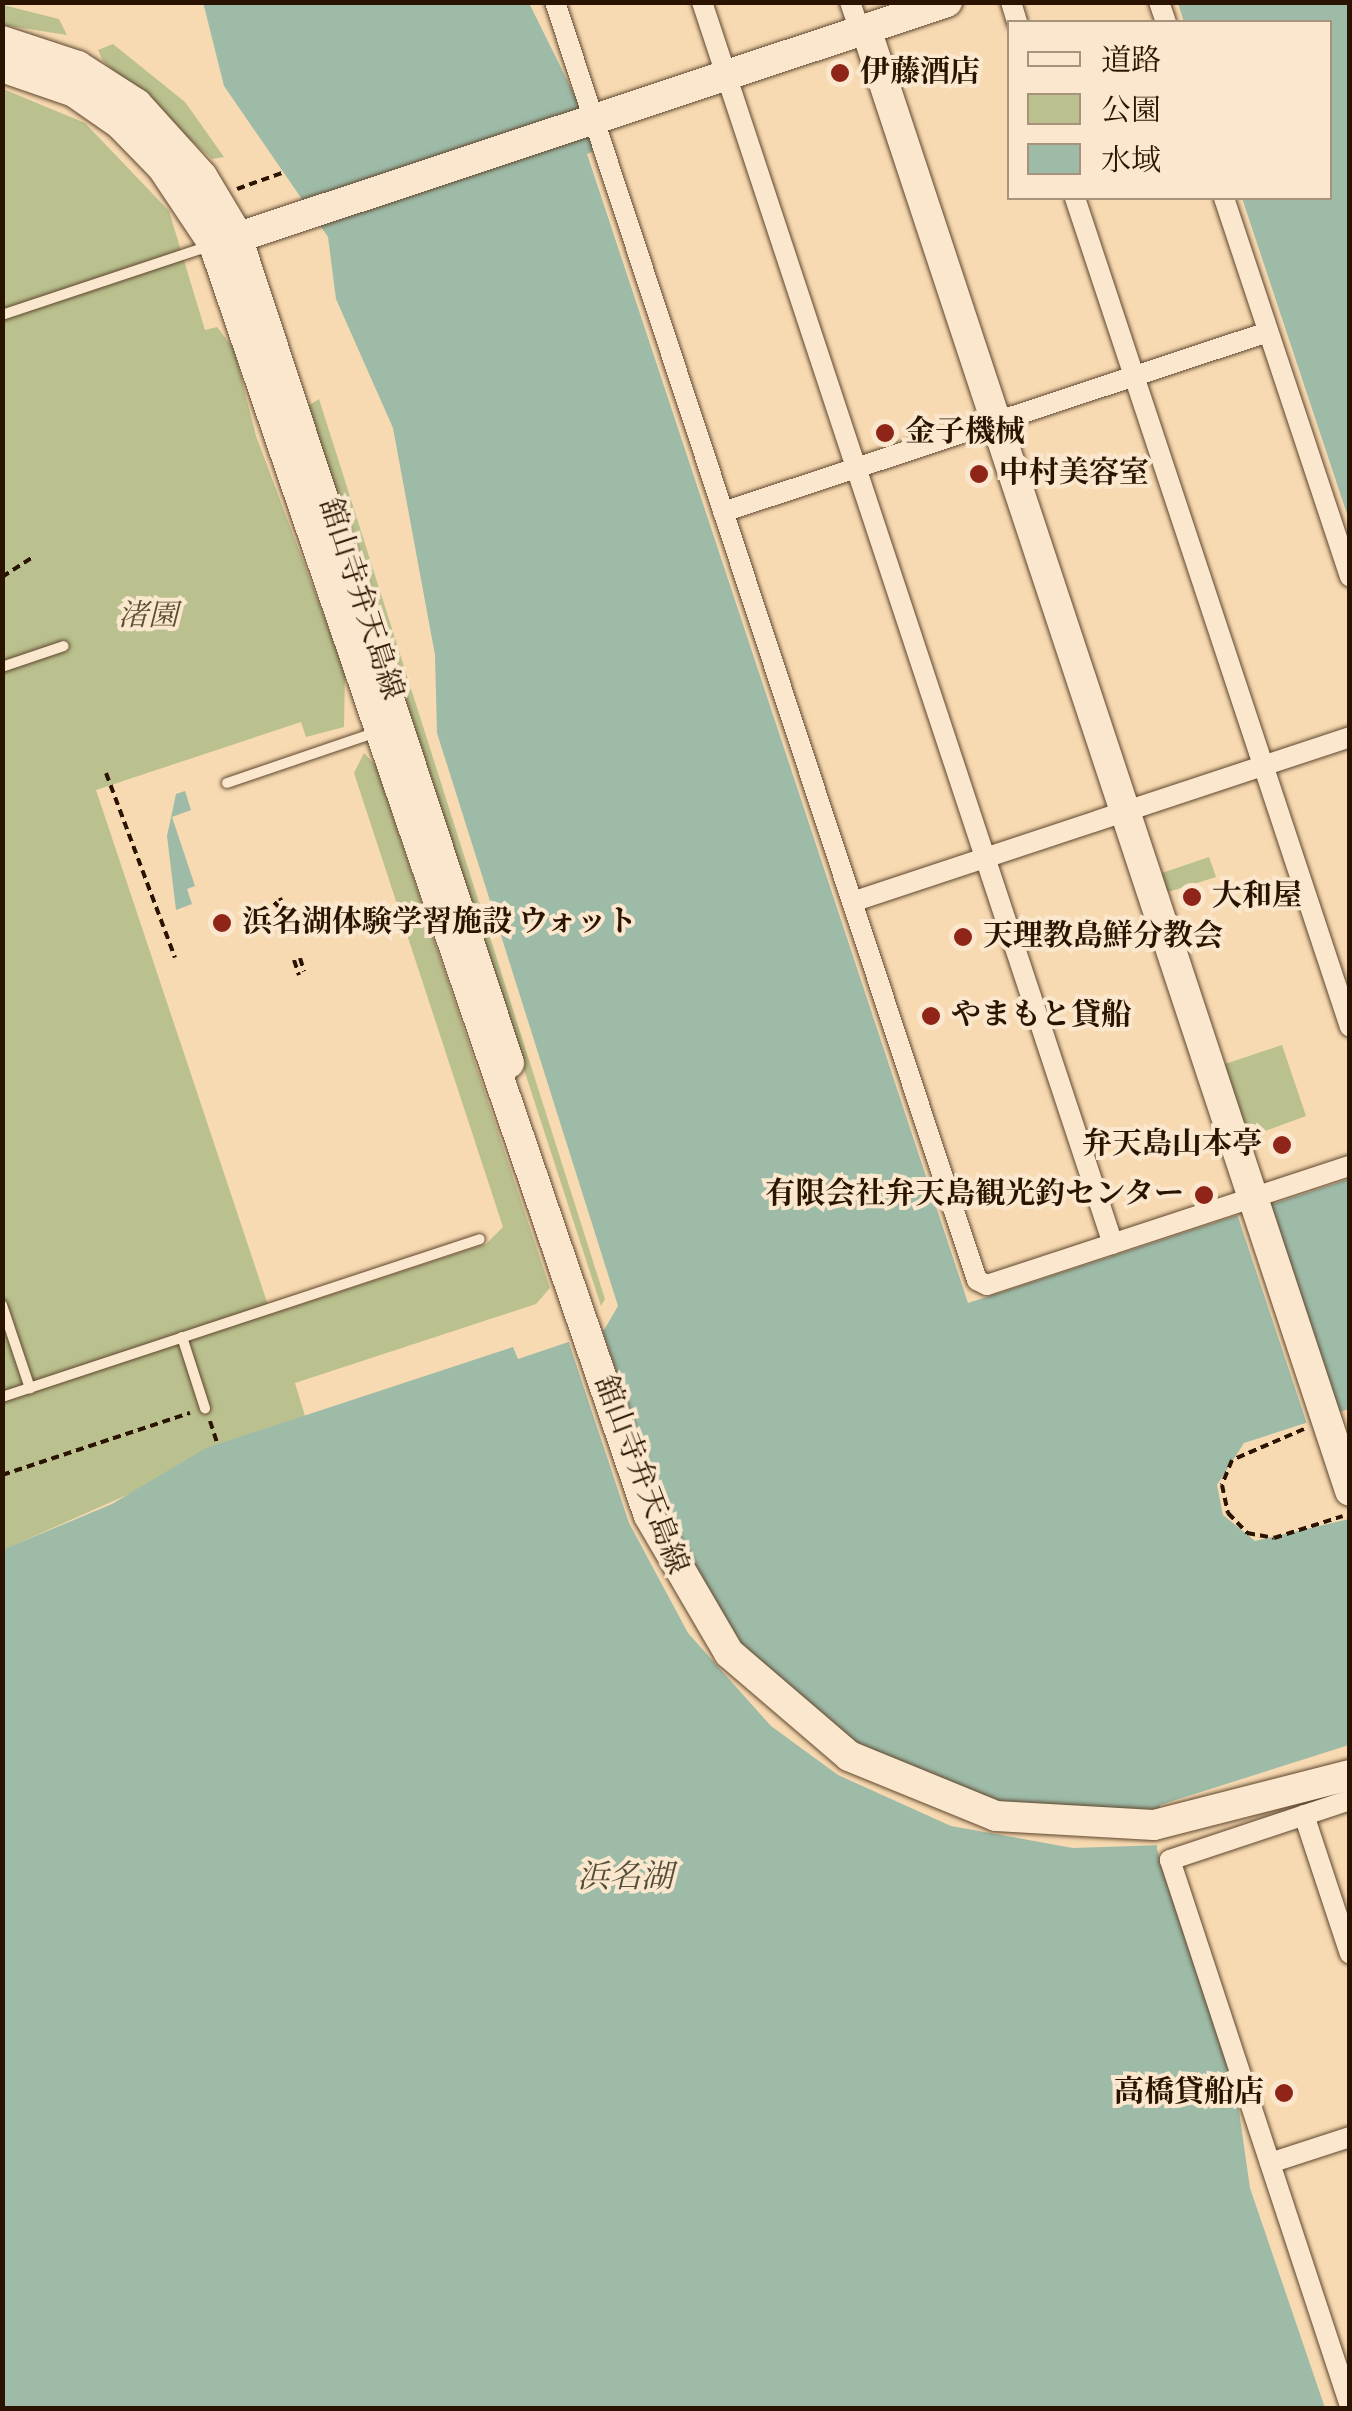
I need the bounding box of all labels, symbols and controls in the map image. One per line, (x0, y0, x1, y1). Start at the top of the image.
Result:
legend (1007, 20, 1332, 200)
text: 道路 (1101, 41, 1161, 83)
place label: 伊藤酒店 (860, 55, 980, 91)
marker: 伊藤酒店 (829, 62, 851, 84)
text: 公園 (1101, 91, 1161, 133)
text: 水域 (1101, 141, 1161, 183)
place label: 金子機械 (905, 415, 1025, 451)
marker: 金子機械 (874, 422, 896, 444)
place label: 中村美容室 (999, 456, 1149, 492)
marker: 中村美容室 (968, 463, 990, 485)
street label: 舘山寺弁天島線 (310, 494, 410, 704)
park label: 渚園 (118, 599, 178, 635)
place label: 大和屋 (1212, 879, 1302, 915)
marker: 大和屋 (1181, 886, 1203, 908)
place label: 浜名湖体験学習施設 ウォット (242, 905, 638, 941)
marker: 浜名湖体験学習施設 ウォット (211, 912, 233, 934)
place label: 天理教島鮮分教会 (983, 919, 1223, 955)
marker: 天理教島鮮分教会 (952, 926, 974, 948)
place label: やまもと貸船 (951, 998, 1131, 1034)
marker: やまもと貸船 (920, 1005, 942, 1027)
place label: 弁天島山本亭 (1082, 1127, 1262, 1163)
marker: 弁天島山本亭 (1271, 1134, 1293, 1156)
place label: 有限会社弁天島観光釣センター (764, 1177, 1184, 1213)
marker: 有限会社弁天島観光釣センター (1193, 1184, 1215, 1206)
street label: 舘山寺弁天島線 (586, 1371, 694, 1579)
water label: 浜名湖 (577, 1860, 673, 1898)
place label: 高橋貸船店 (1114, 2075, 1264, 2111)
marker: 高橋貸船店 (1273, 2082, 1295, 2104)

